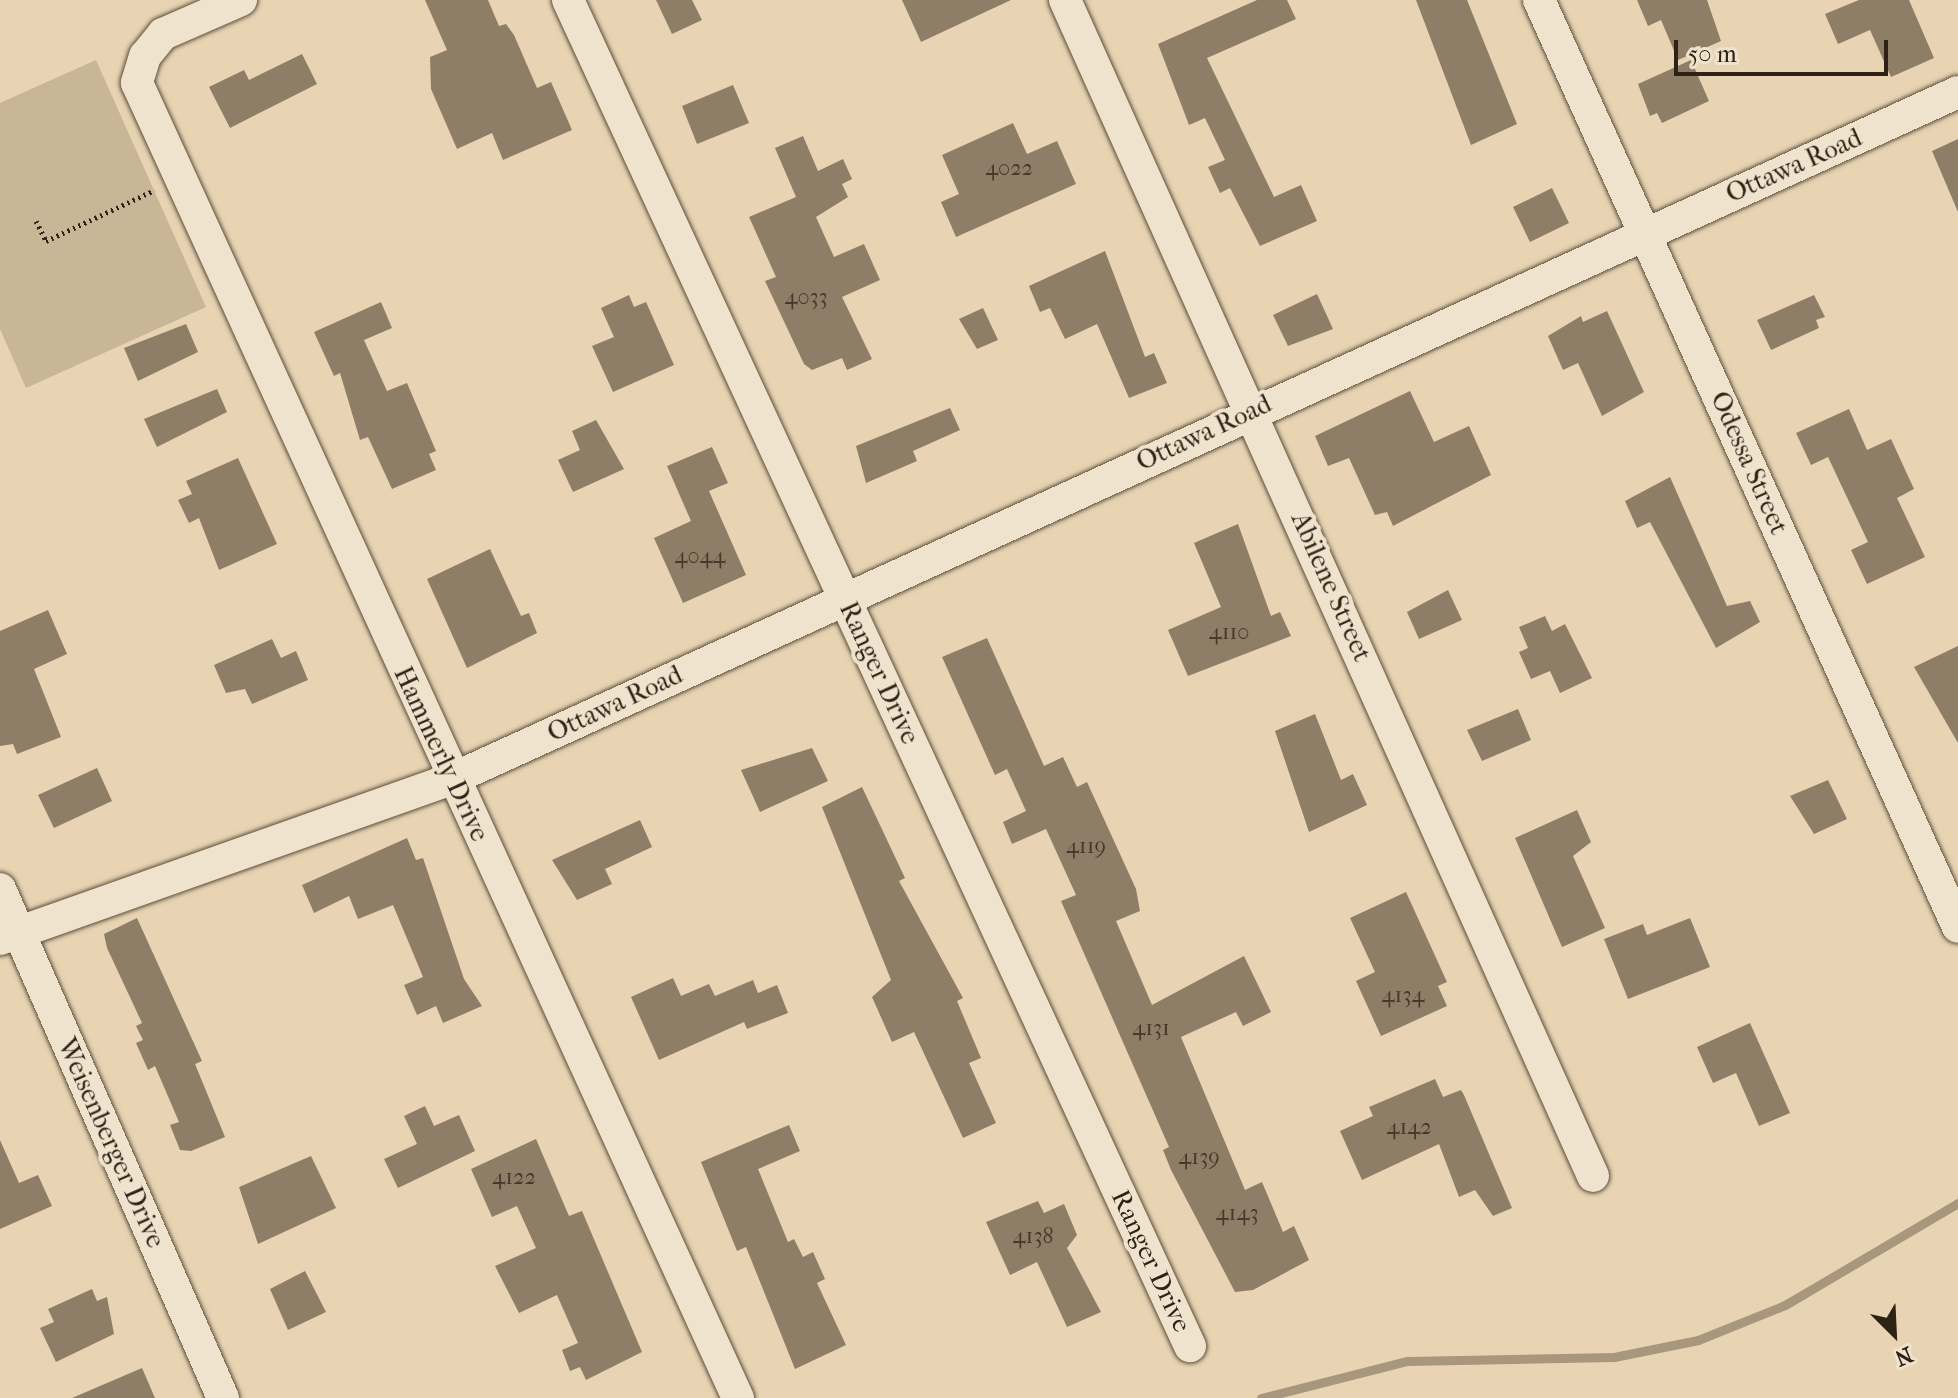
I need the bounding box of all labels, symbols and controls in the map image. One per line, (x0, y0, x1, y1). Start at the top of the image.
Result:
scale bar (1678, 24, 1892, 74)
text: 50 m (1688, 40, 1737, 68)
street label: Ottawa Road (1721, 122, 1867, 210)
house number: 4022 (985, 156, 1033, 182)
house number: 4033 (784, 285, 828, 311)
street label: Odessa Street (1704, 387, 1794, 539)
street label: Ottawa Road (1132, 388, 1276, 478)
street label: Abilene Street (1284, 508, 1378, 666)
house number: 4044 (675, 544, 725, 570)
street label: Ranger Drive (832, 597, 926, 749)
house number: 4110 (1209, 620, 1249, 646)
street label: Ottawa Road (543, 659, 687, 749)
street label: Hammerly Drive (387, 662, 495, 846)
house number: 4119 (1066, 834, 1106, 860)
house number: 4134 (1382, 983, 1424, 1009)
house number: 4131 (1132, 1016, 1170, 1042)
street label: Weisenberger Drive (51, 1033, 171, 1253)
house number: 4142 (1386, 1115, 1432, 1141)
house number: 4139 (1178, 1145, 1220, 1171)
house number: 4122 (492, 1165, 536, 1191)
street label: Ranger Drive (1104, 1185, 1198, 1337)
house number: 4143 (1216, 1201, 1258, 1227)
house number: 4138 (1013, 1224, 1053, 1250)
north arrow (1854, 1294, 1934, 1374)
text: N (1891, 1341, 1917, 1371)

